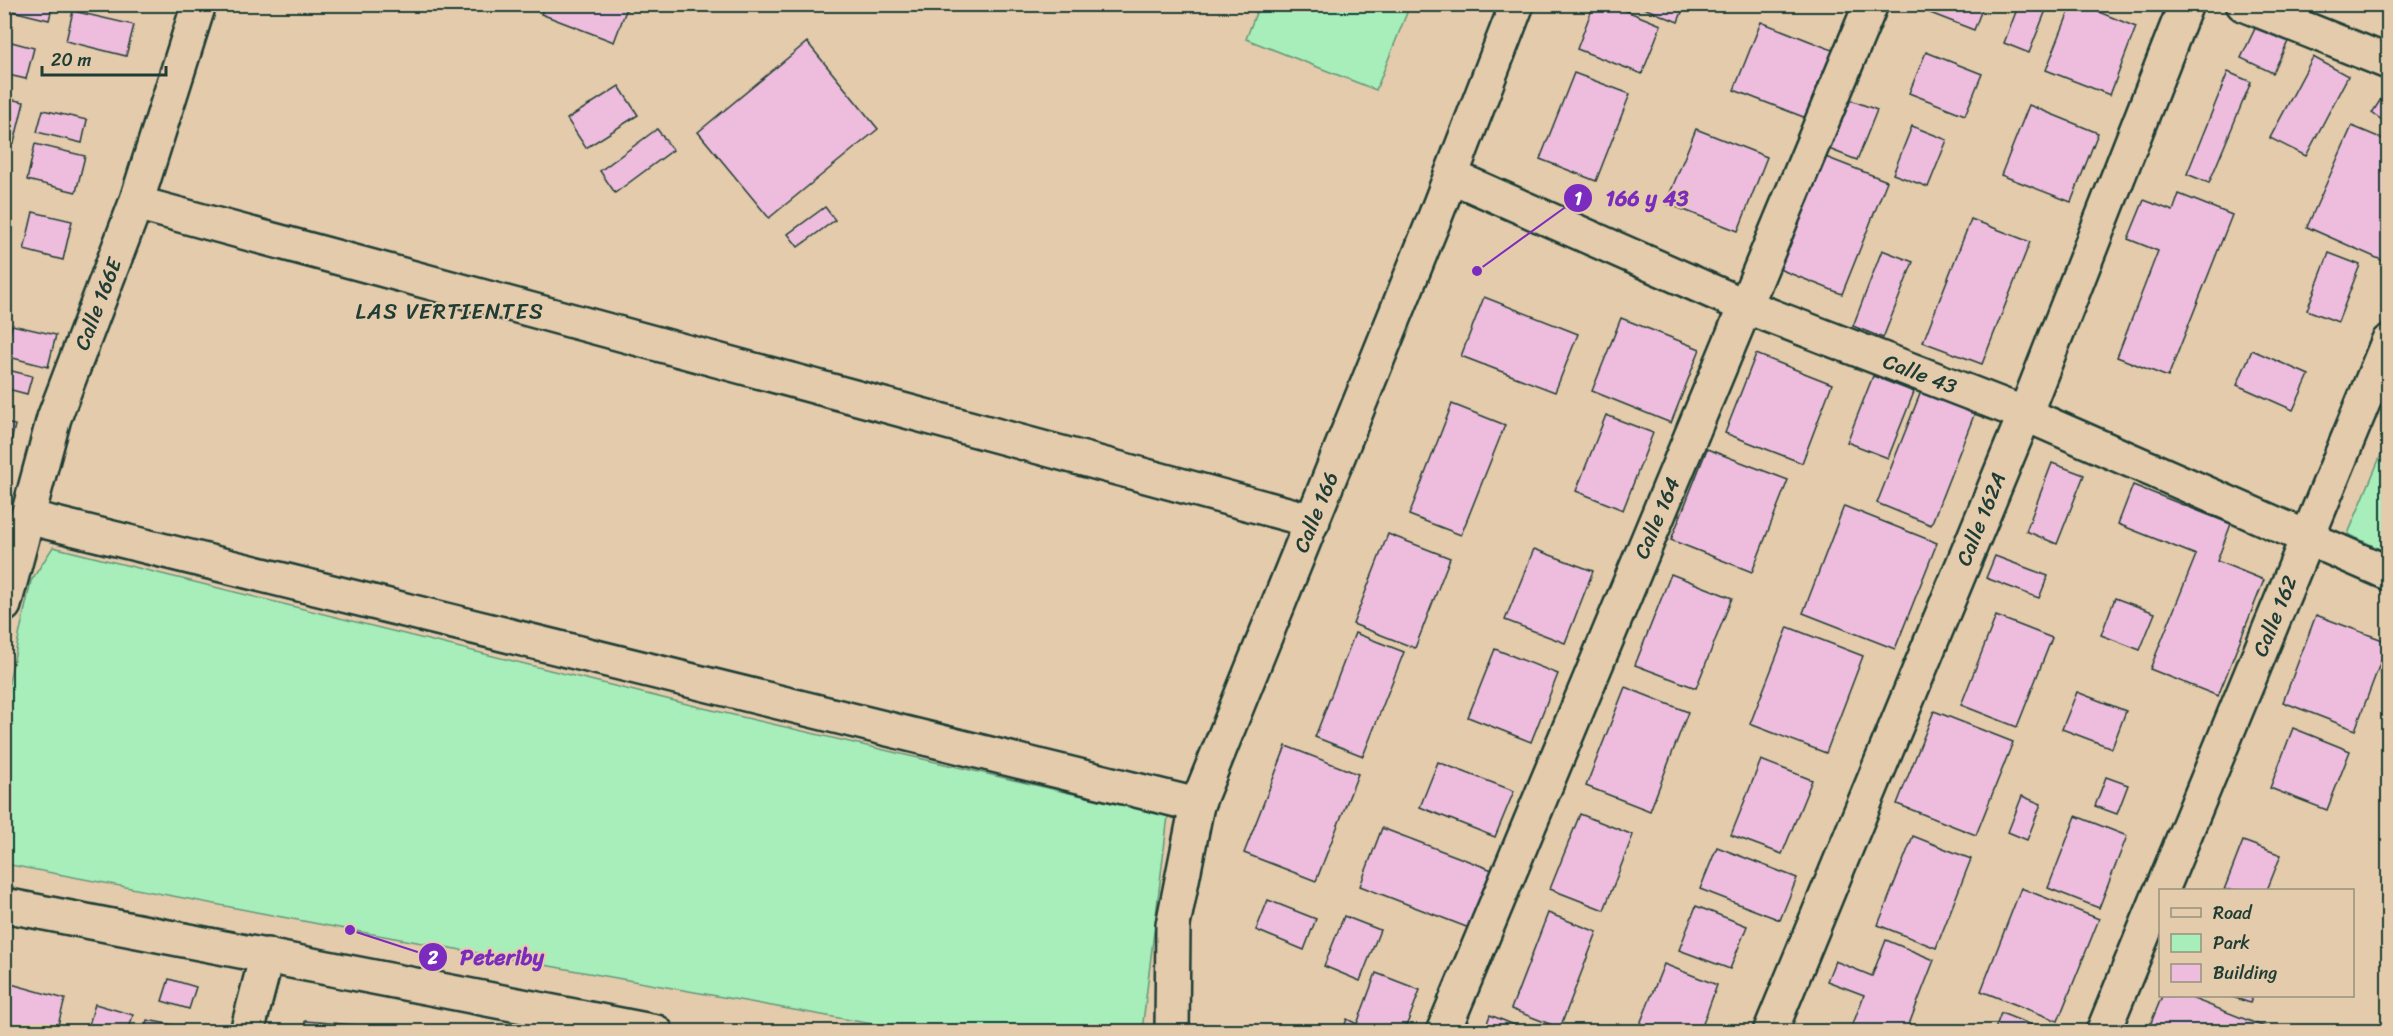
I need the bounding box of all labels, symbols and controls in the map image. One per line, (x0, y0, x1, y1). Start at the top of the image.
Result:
scale bar (42, 39, 166, 77)
text: 20 m (51, 44, 91, 76)
callout: 166 y 43 (1563, 178, 1701, 218)
text: 166 y 43 (1605, 179, 1689, 218)
text: 1 (1574, 183, 1582, 215)
street label: Calle 166E (63, 251, 133, 356)
district label: LAS VERTIENTES (356, 292, 544, 331)
street label: Calle 43 (1877, 343, 1963, 406)
street label: Calle 166 (1283, 466, 1349, 558)
street label: Calle 162A (1945, 466, 2017, 572)
street label: Calle 164 (1623, 471, 1691, 565)
street label: Calle 162 (2241, 570, 2309, 662)
legend (2159, 889, 2354, 997)
text: Road (2213, 897, 2253, 929)
text: Park (2213, 927, 2250, 959)
callout: Peteriby (418, 937, 556, 977)
text: Peteriby (460, 938, 545, 977)
text: 2 (427, 942, 439, 974)
text: Building (2213, 957, 2277, 989)

